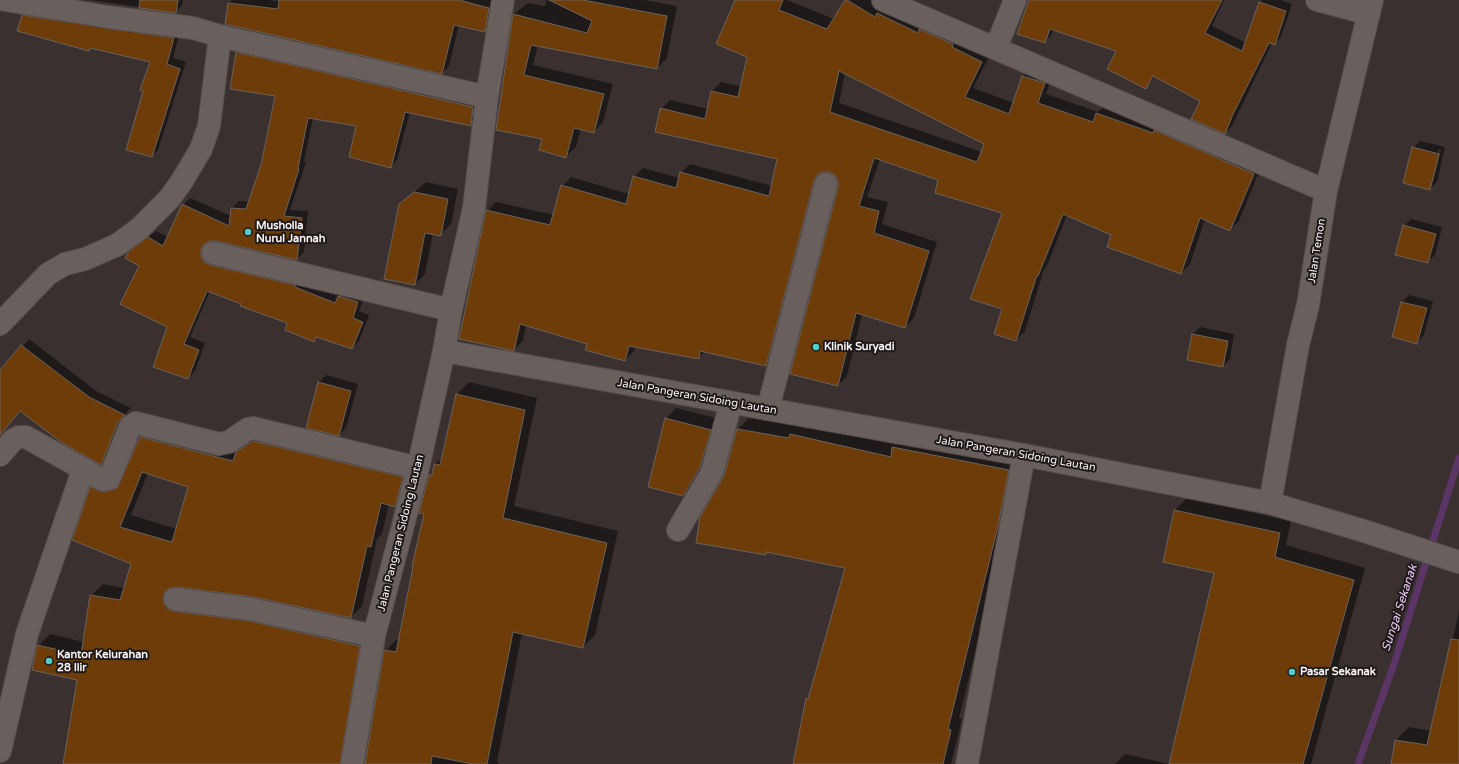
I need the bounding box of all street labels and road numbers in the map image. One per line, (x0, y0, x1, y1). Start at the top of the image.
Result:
street label: Jalan Temon (1305, 218, 1329, 284)
street label: Jalan Pangeran Sidoing Lautan (616, 376, 778, 418)
street label: Jalan Pangeran Sidoing Lautan (935, 433, 1097, 475)
street label: Jalan Pangeran Sidoing Lautan (375, 453, 427, 613)

